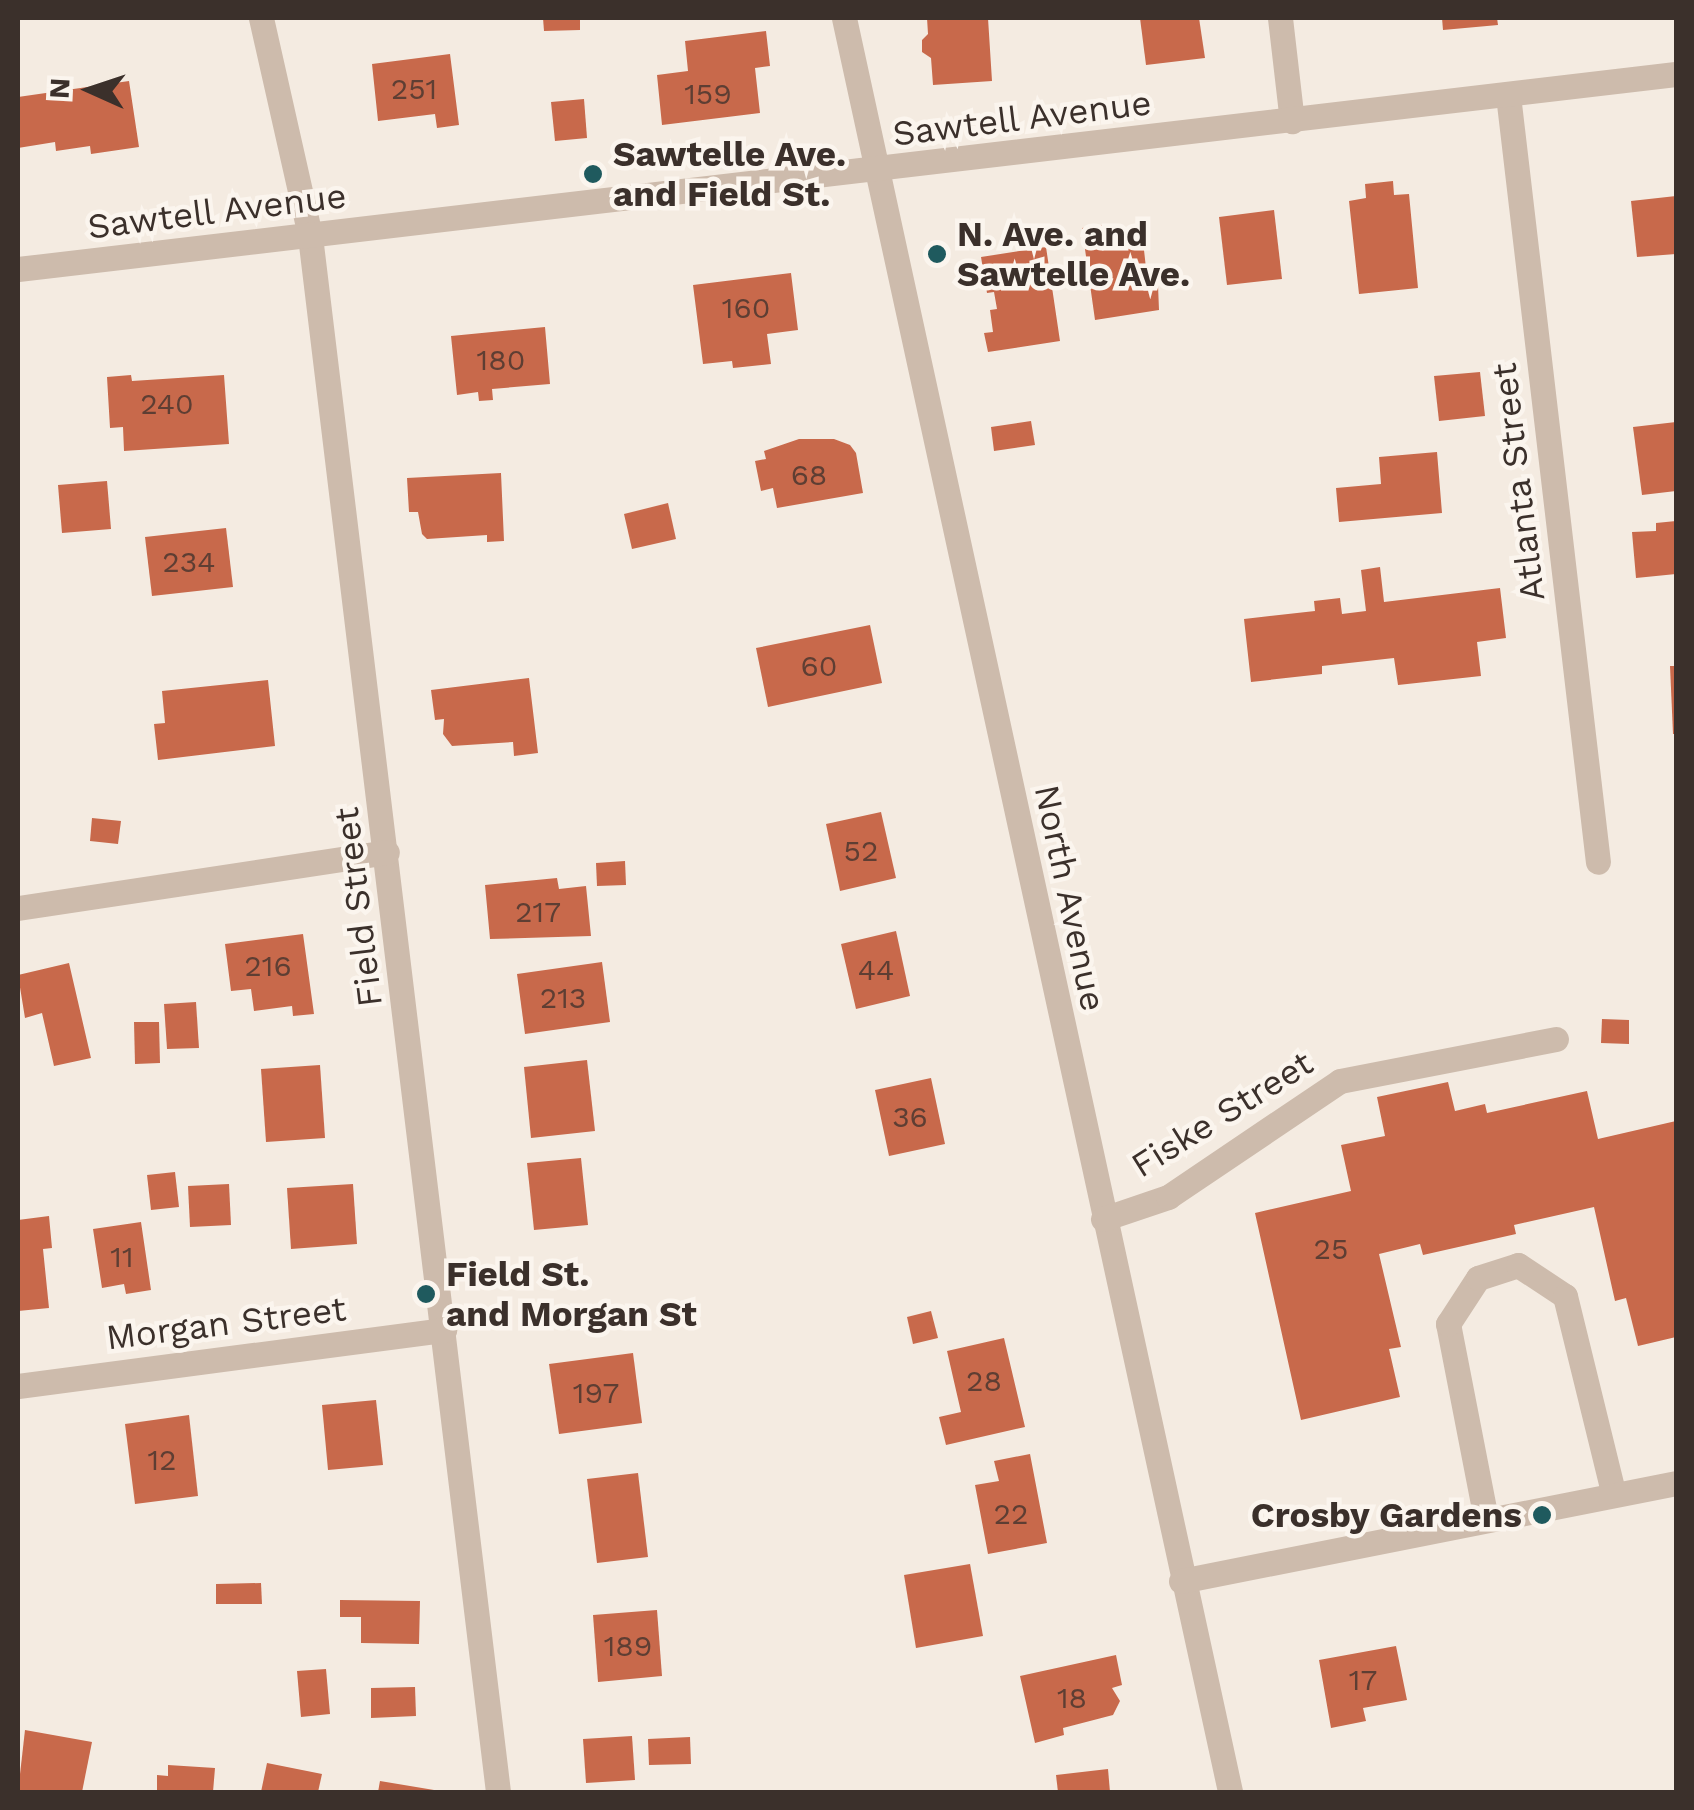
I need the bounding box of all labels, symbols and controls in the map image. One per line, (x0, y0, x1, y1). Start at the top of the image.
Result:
north arrow (40, 40, 140, 140)
house number: 251 (391, 71, 437, 107)
house number: 159 (684, 76, 732, 112)
text: N (43, 77, 77, 100)
street label: Sawtell Avenue (889, 81, 1155, 155)
place label: Sawtelle Ave. and Field St. (613, 133, 847, 215)
marker: Sawtelle Ave. and Field St. (582, 163, 604, 185)
street label: Sawtell Avenue (84, 174, 350, 248)
place label: N. Ave. and Sawtelle Ave. (957, 213, 1191, 295)
marker: N. Ave. and Sawtelle Ave. (926, 243, 948, 265)
house number: 160 (722, 290, 770, 326)
house number: 180 (477, 342, 525, 378)
street label: Atlanta Street (1483, 360, 1553, 604)
house number: 240 (140, 386, 194, 422)
house number: 68 (791, 457, 827, 493)
house number: 234 (162, 544, 216, 580)
house number: 60 (801, 648, 837, 684)
street label: North Avenue (1025, 780, 1115, 1016)
street label: Field Street (325, 805, 391, 1009)
house number: 52 (844, 833, 878, 869)
house number: 217 (515, 894, 561, 930)
house number: 216 (244, 948, 292, 984)
house number: 44 (858, 952, 894, 988)
house number: 213 (540, 980, 586, 1016)
street label: Fiske Street (1124, 1042, 1320, 1186)
house number: 36 (892, 1099, 928, 1135)
house number: 25 (1314, 1231, 1348, 1267)
house number: 11 (110, 1239, 134, 1275)
place label: Field St. and Morgan St (446, 1253, 697, 1335)
marker: Field St. and Morgan St (415, 1283, 437, 1305)
street label: Morgan Street (104, 1287, 348, 1359)
house number: 28 (966, 1363, 1002, 1399)
house number: 197 (573, 1375, 619, 1411)
house number: 12 (147, 1442, 177, 1478)
place label: Crosby Gardens (1250, 1494, 1522, 1536)
house number: 22 (994, 1496, 1028, 1532)
marker: Crosby Gardens (1531, 1504, 1553, 1526)
house number: 189 (604, 1628, 652, 1664)
house number: 17 (1349, 1662, 1377, 1698)
house number: 18 (1057, 1680, 1087, 1716)

